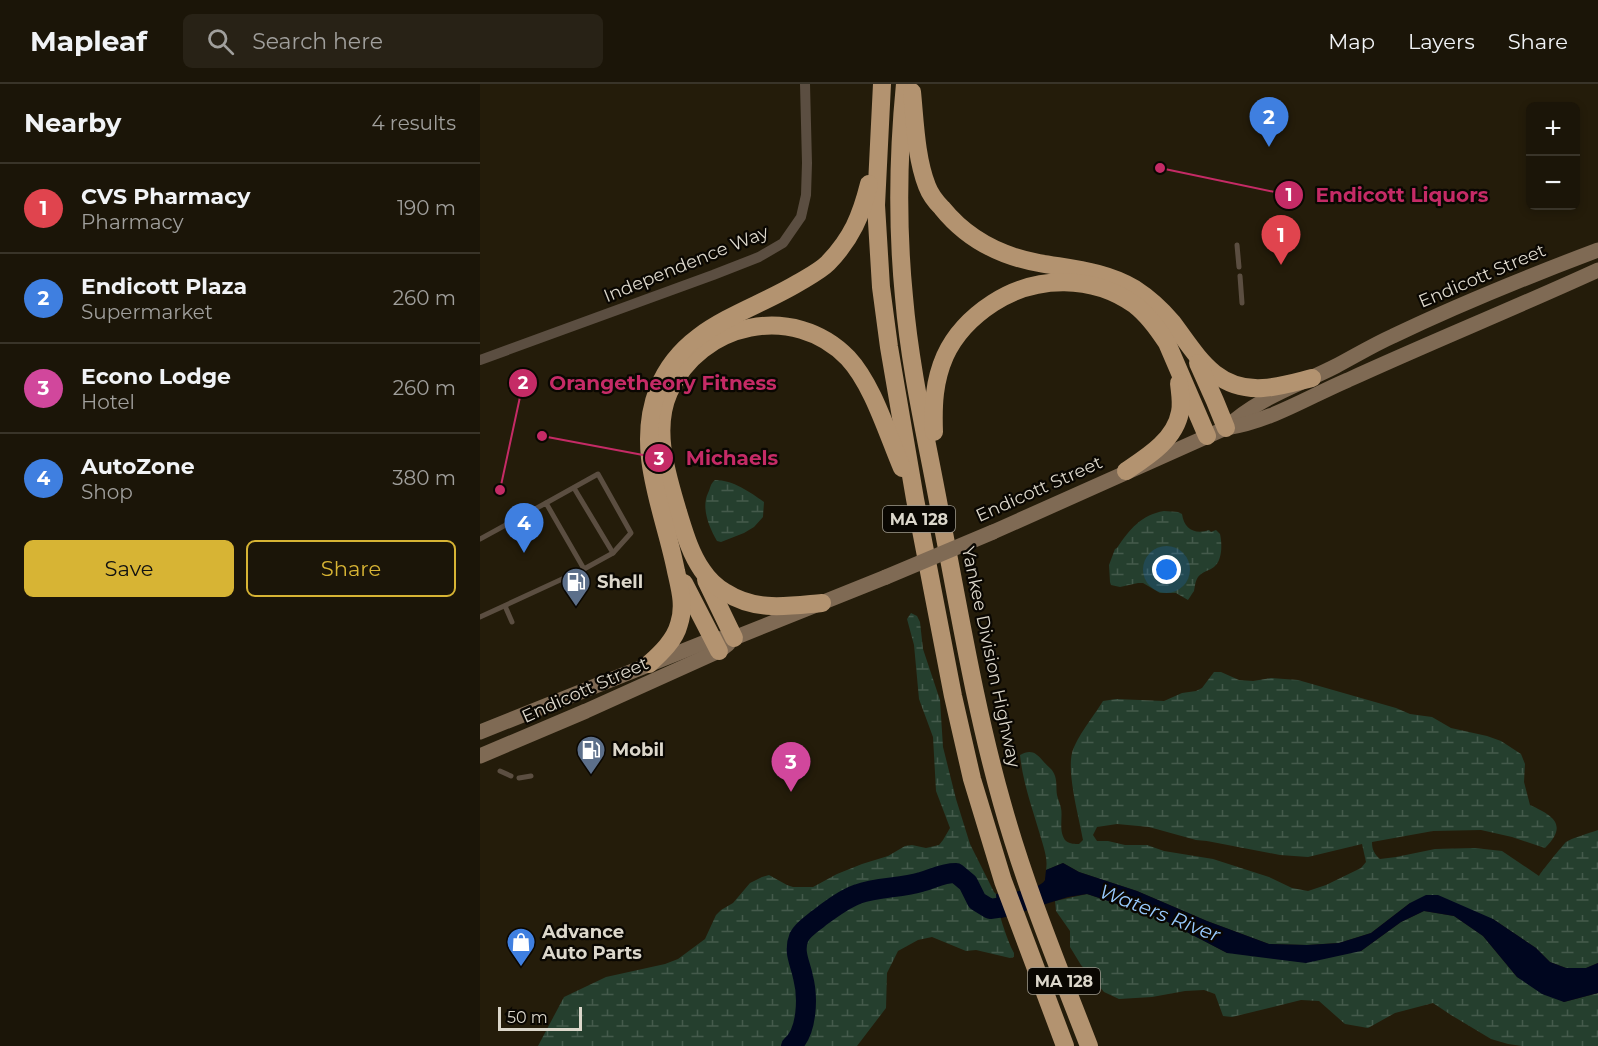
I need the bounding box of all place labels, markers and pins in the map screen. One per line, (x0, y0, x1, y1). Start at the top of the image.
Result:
pin: 2 (1250, 98, 1288, 147)
callout: Endicott Liquors (1274, 176, 1501, 214)
pin: 1 (1262, 216, 1300, 265)
callout: Orangetheory Fitness (508, 364, 789, 402)
callout: Michaels (644, 439, 790, 477)
pin: 4 (504, 504, 543, 553)
fuel station icon: Shell (560, 566, 592, 608)
place label: Shell (597, 571, 643, 593)
fuel station icon: Mobil (575, 734, 607, 776)
place label: Mobil (612, 739, 664, 761)
pin: 3 (772, 742, 810, 792)
place label: Advance Auto Parts (541, 921, 642, 964)
shop icon: Advance Auto Parts (505, 926, 537, 968)

